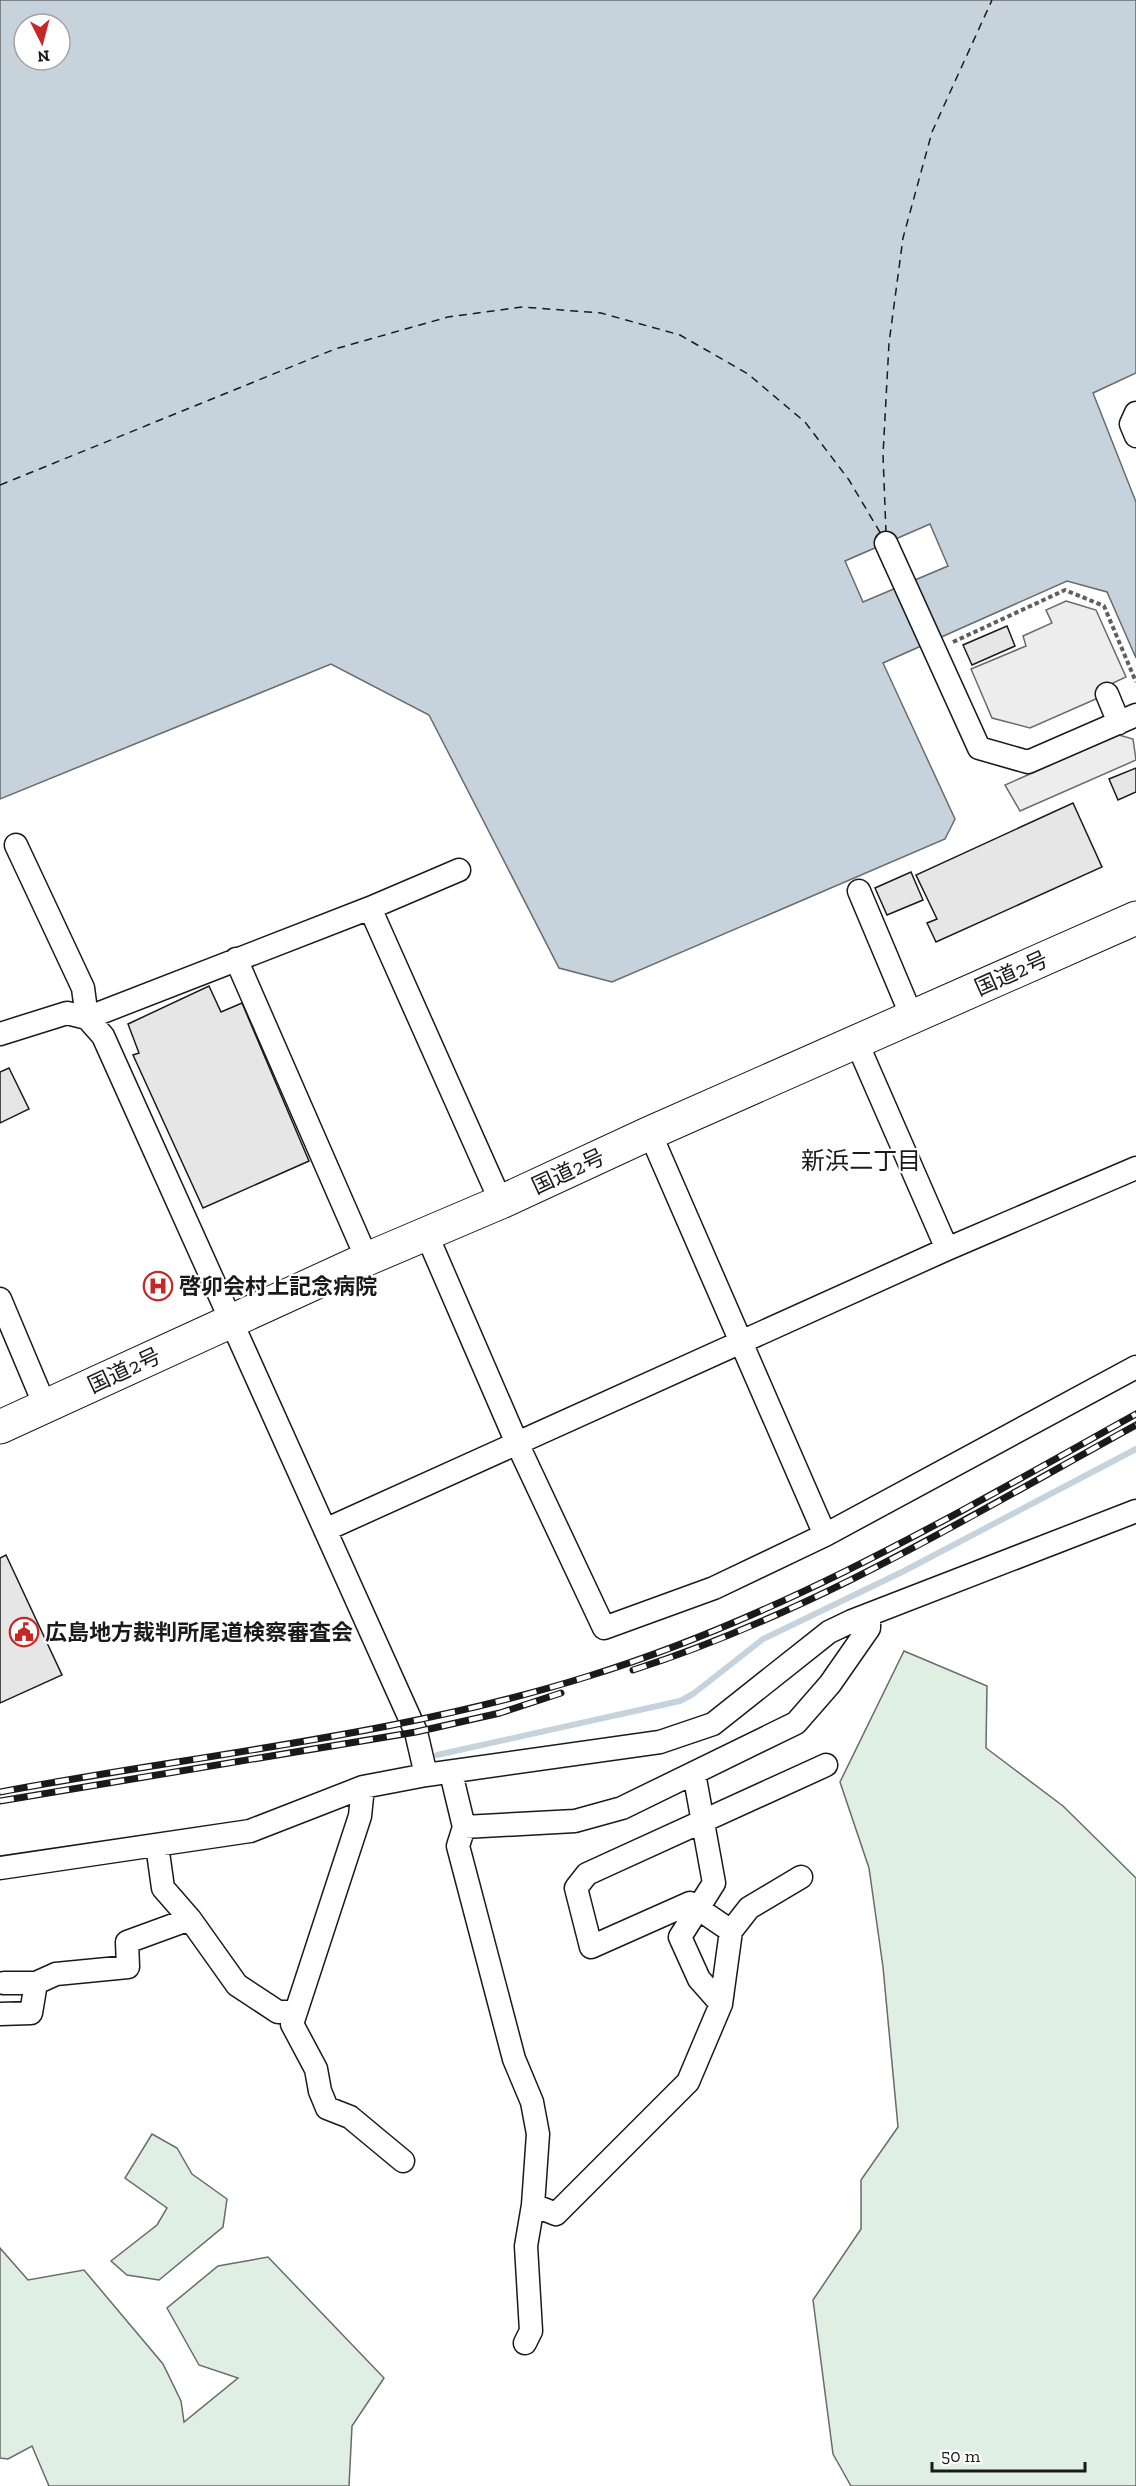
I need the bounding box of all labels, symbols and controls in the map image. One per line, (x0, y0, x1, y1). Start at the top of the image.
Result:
north arrow (12, 12, 72, 72)
text: N (36, 46, 51, 67)
street label: 国道2号 (970, 945, 1052, 1002)
street label: 国道2号 (527, 1143, 609, 1200)
district label: 新浜二丁目 (801, 1146, 921, 1175)
hospital icon: 啓卯会村上記念病院 (142, 1270, 174, 1302)
place label: 啓卯会村上記念病院 (179, 1273, 377, 1300)
street label: 国道2号 (83, 1342, 165, 1399)
public building icon: 広島地方裁判所尾道検察審査会 (8, 1616, 40, 1648)
place label: 広島地方裁判所尾道検察審査会 (45, 1619, 353, 1646)
scale bar (932, 2435, 1085, 2473)
text: 50 m (941, 2445, 981, 2467)

